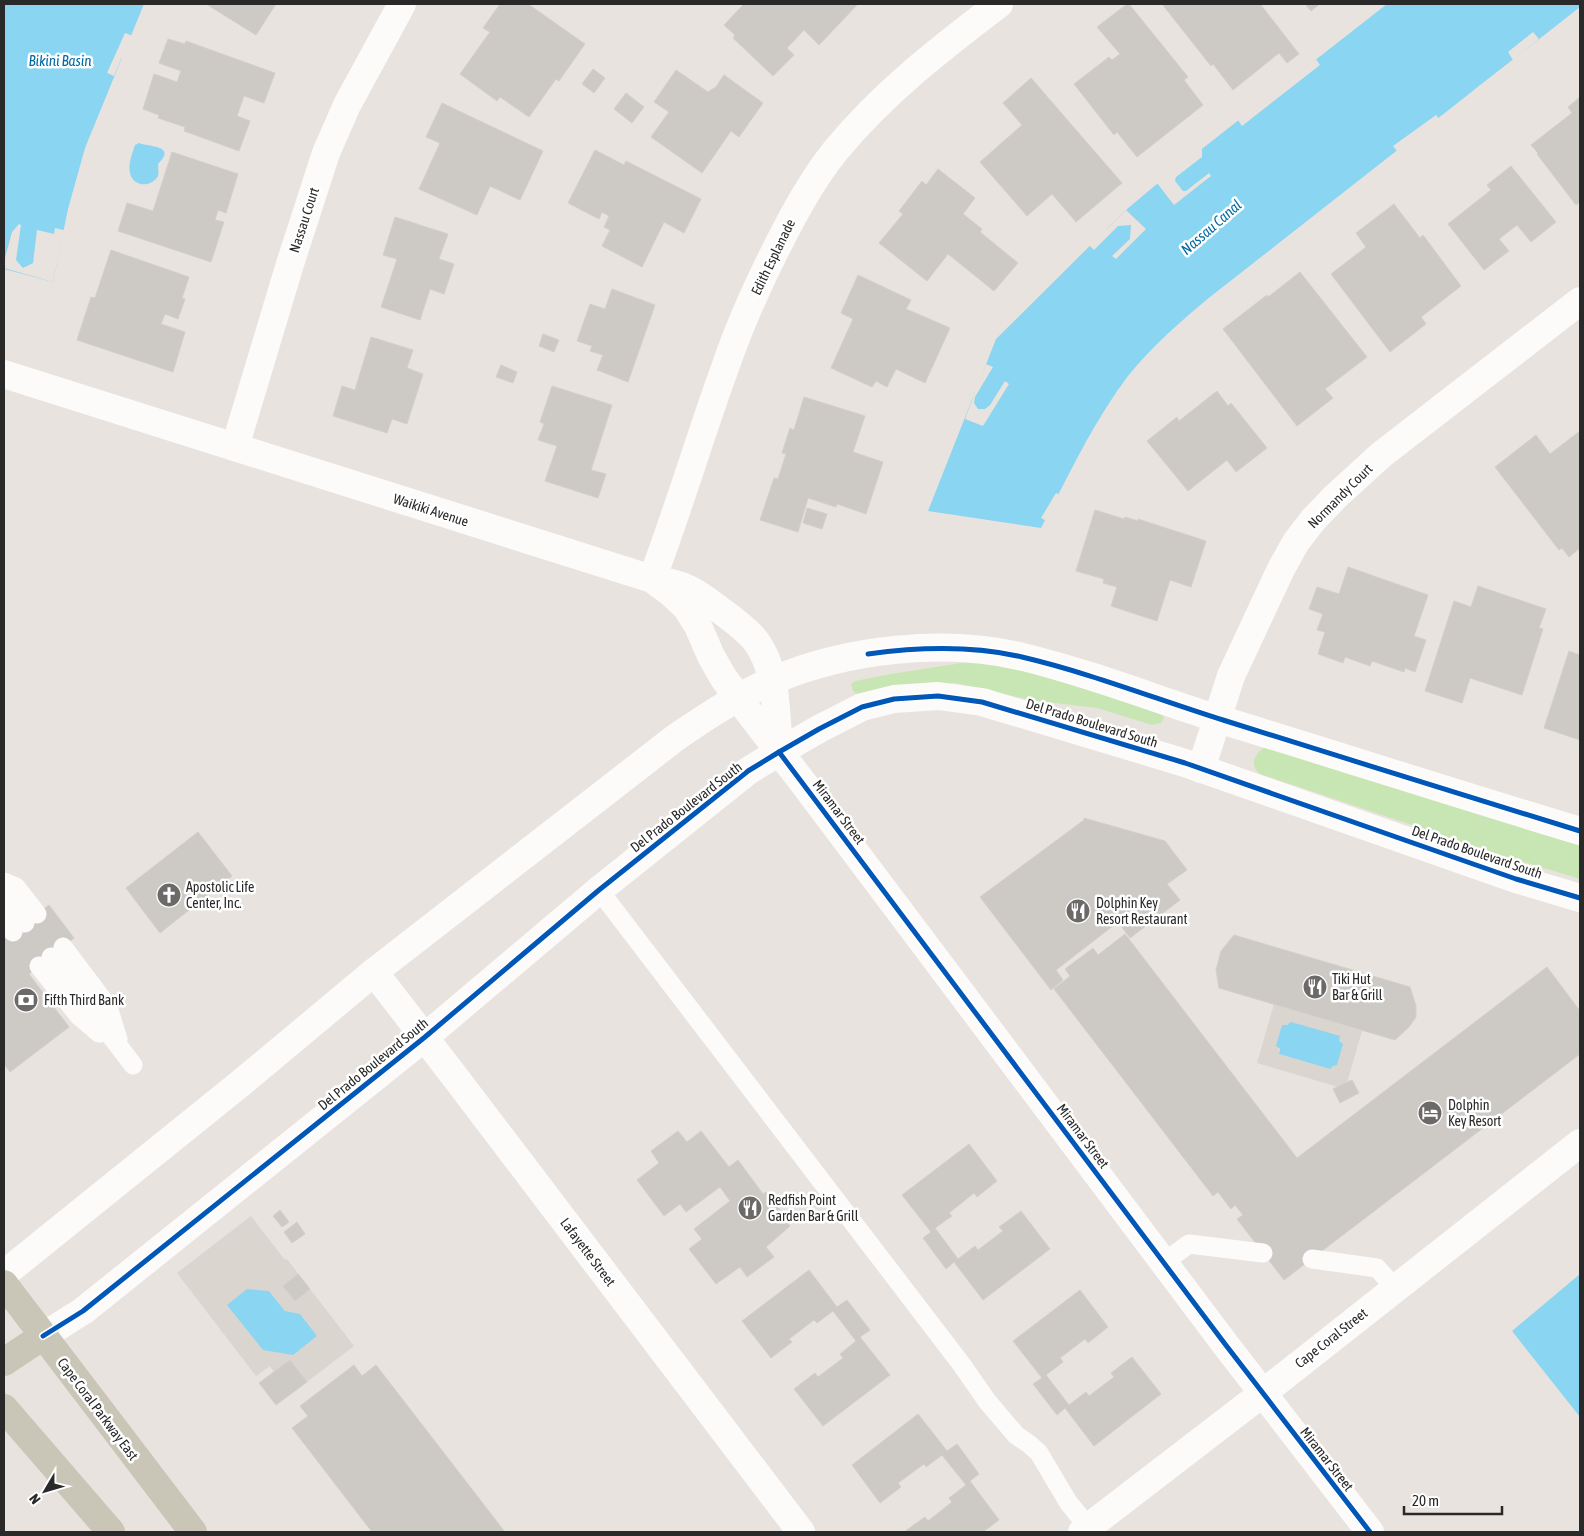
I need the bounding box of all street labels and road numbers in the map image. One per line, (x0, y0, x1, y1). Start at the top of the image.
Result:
street label: Nassau Court (286, 185, 322, 255)
street label: Edith Esplanade (748, 216, 798, 298)
street label: Normandy Court (1305, 461, 1375, 531)
street label: Waikiki Avenue (391, 490, 471, 530)
street label: Del Prado Boulevard South (1024, 695, 1160, 751)
street label: Del Prado Boulevard South (627, 759, 745, 855)
street label: Miramar Street (810, 777, 868, 847)
street label: Del Prado Boulevard South (1410, 822, 1544, 882)
street label: Del Prado Boulevard South (315, 1015, 431, 1113)
street label: Miramar Street (1054, 1101, 1112, 1171)
street label: Lafayette Street (557, 1215, 619, 1289)
street label: Cape Coral Street (1292, 1305, 1370, 1371)
street label: Cape Coral Parkway East (54, 1355, 142, 1463)
street label: Miramar Street (1297, 1424, 1357, 1494)

